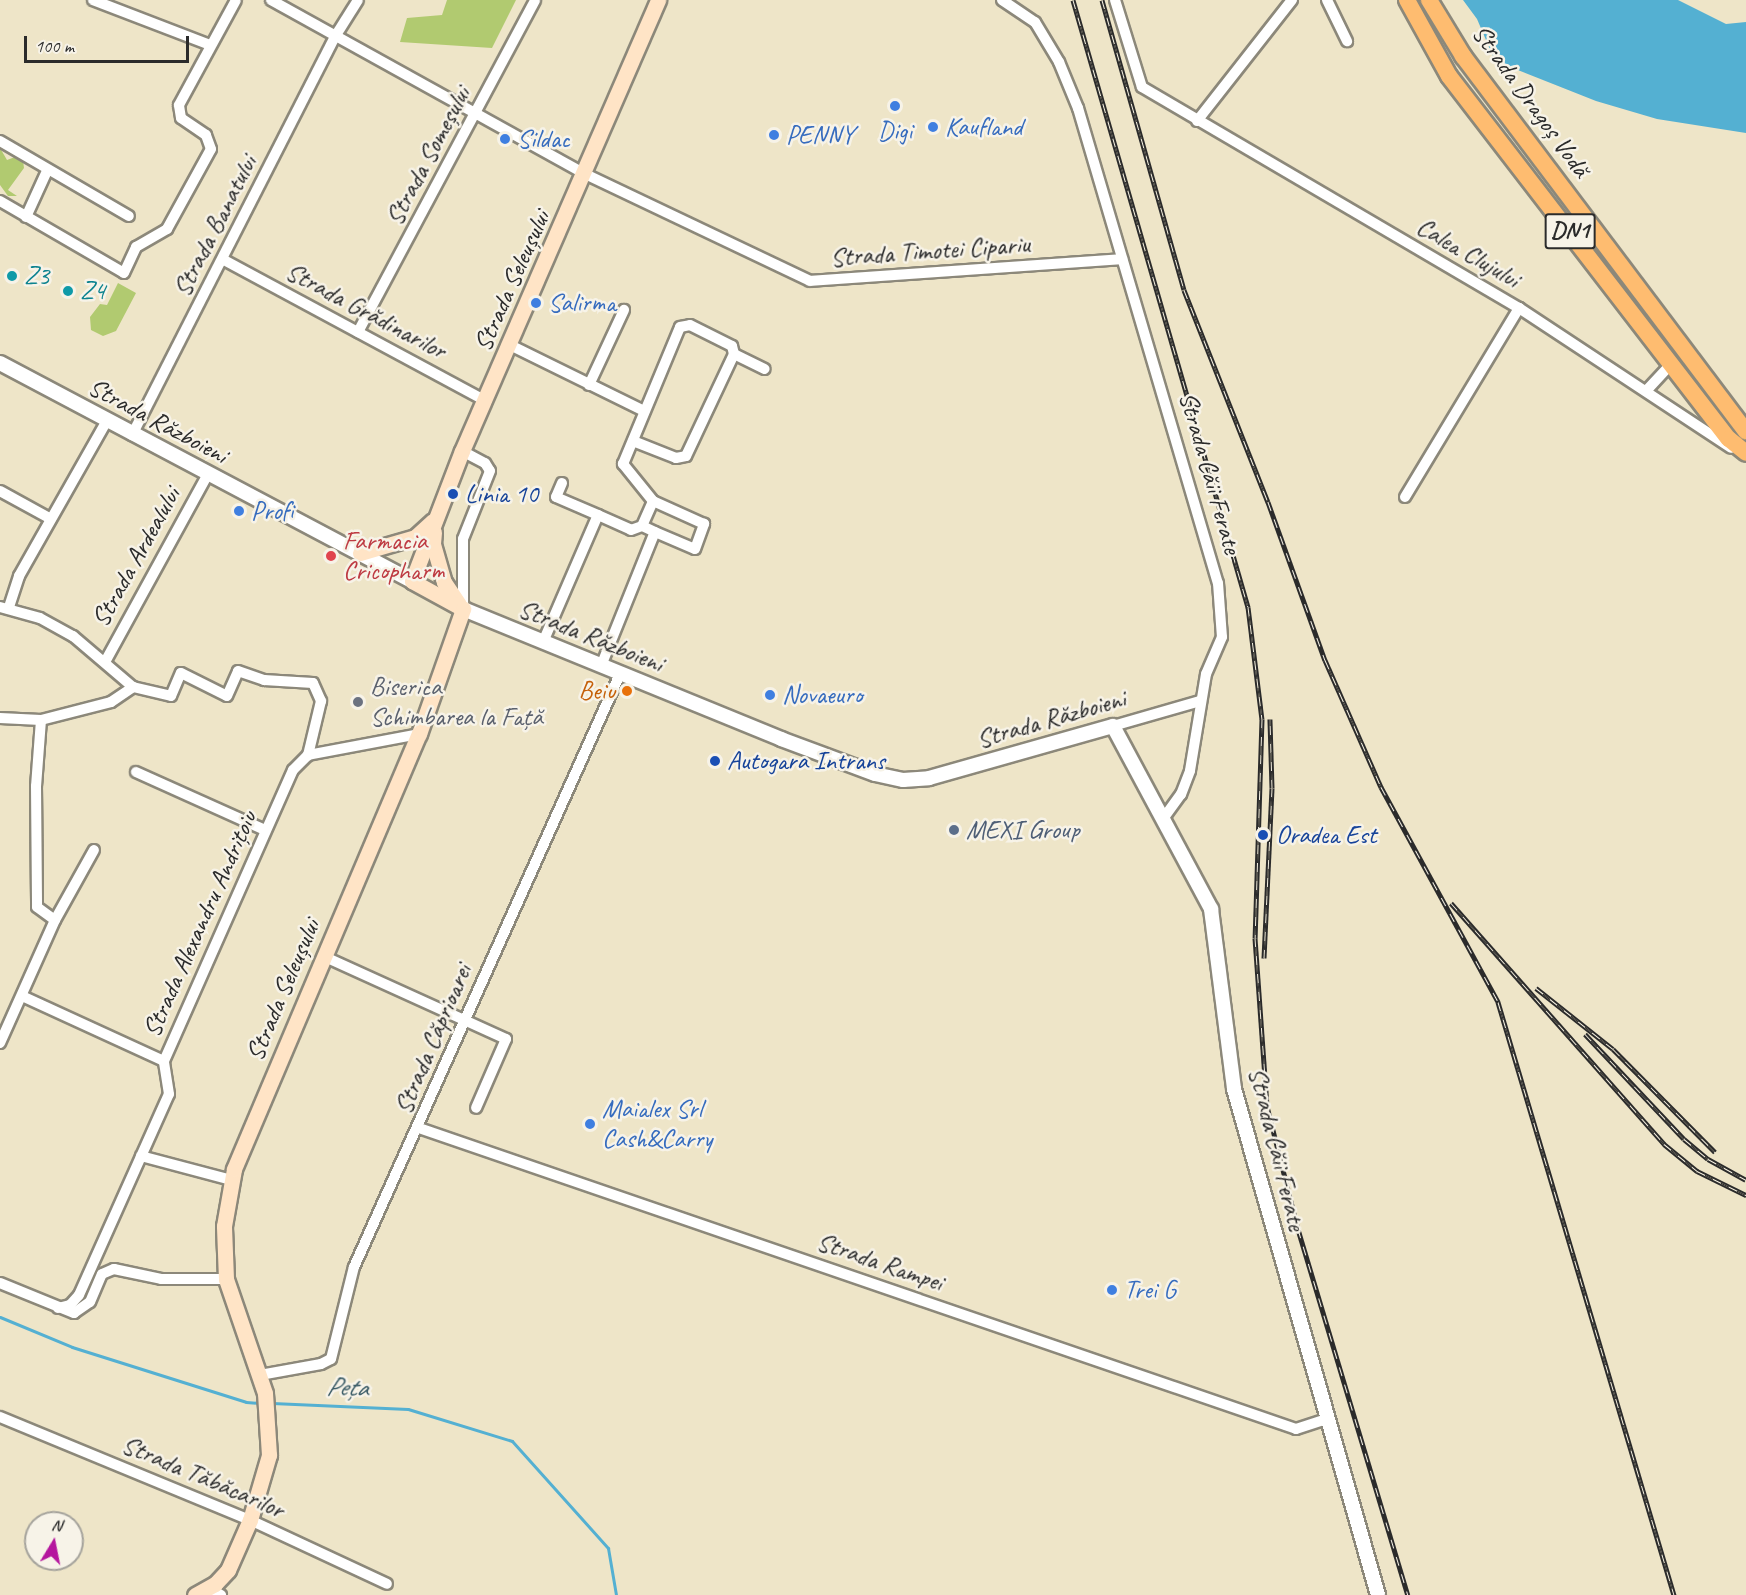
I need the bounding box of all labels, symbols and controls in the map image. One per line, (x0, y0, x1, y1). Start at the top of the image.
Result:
street label: Strada Dragoș Vodă (1465, 18, 1597, 184)
scale bar (27, 24, 192, 62)
text: 100 m (35, 35, 74, 57)
street label: Strada Someșului (379, 82, 477, 230)
marker: Digi (888, 99, 902, 113)
place label: Kaufland (945, 111, 1022, 143)
place label: Digi (878, 115, 912, 147)
place label: PENNY (786, 119, 854, 151)
marker: Kaufland (926, 120, 940, 134)
place label: Sildac (517, 123, 570, 155)
marker: PENNY (767, 128, 781, 142)
marker: Sildac (498, 132, 512, 146)
street label: Strada Banatului (166, 151, 264, 301)
street label: Strada Seleușului (467, 206, 557, 356)
road number: DN1 (1544, 210, 1596, 252)
street label: Calea Clujului (1411, 211, 1525, 295)
street label: Strada Timotei Cipariu (829, 228, 1031, 274)
street label: Strada Grădinarilor (280, 256, 452, 366)
place label: Z3 (24, 260, 49, 292)
marker: Z3 (5, 269, 19, 283)
place label: Z4 (80, 275, 105, 307)
marker: Z4 (61, 284, 75, 298)
place label: Salirma (548, 287, 616, 319)
marker: Salirma (529, 296, 543, 310)
street label: Strada Războieni (83, 371, 233, 471)
street label: Strada Căii Ferate (1172, 389, 1248, 557)
place label: Linia 10 (465, 478, 538, 510)
street label: Strada Ardealului (85, 482, 187, 632)
marker: Linia 10 (446, 487, 460, 501)
place label: Profi (251, 495, 294, 527)
marker: Profi (232, 504, 246, 518)
place label: Farmacia Cricopharm (343, 525, 444, 586)
marker: Farmacia Cricopharm (324, 549, 338, 563)
street label: Strada Războieni (514, 593, 668, 679)
place label: Biserica Schimbarea la Față (370, 671, 544, 732)
place label: Beiu (579, 675, 615, 707)
place label: Novaeuro (782, 679, 863, 711)
street label: Strada Războieni (973, 683, 1129, 755)
marker: Beiu (620, 684, 634, 698)
marker: Novaeuro (763, 688, 777, 702)
marker: Biserica Schimbarea la Față (351, 695, 365, 709)
place label: Autogara Intrans (727, 745, 886, 777)
marker: Autogara Intrans (708, 754, 722, 768)
street label: Strada Alexandru Andrițoiu (136, 807, 264, 1041)
place label: MEXI Group (966, 814, 1079, 846)
place label: Oradea Est (1276, 819, 1376, 851)
marker: MEXI Group (947, 823, 961, 837)
marker: Oradea Est (1254, 826, 1272, 844)
street label: Strada Seleușului (239, 915, 327, 1065)
street label: Strada Căprioarei (387, 959, 479, 1119)
street label: Strada Căii Ferate (1242, 1065, 1312, 1233)
place label: Maialex Srl Cash&Carry (602, 1093, 712, 1154)
marker: Maialex Srl Cash&Carry (583, 1117, 597, 1131)
street label: Strada Rampei (812, 1226, 948, 1298)
place label: Trei G (1124, 1274, 1175, 1306)
marker: Trei G (1105, 1283, 1119, 1297)
water label: Peța (326, 1370, 368, 1404)
street label: Strada Tăbăcarilor (117, 1429, 289, 1525)
north arrow (24, 1511, 84, 1571)
text: N (50, 1515, 63, 1536)

